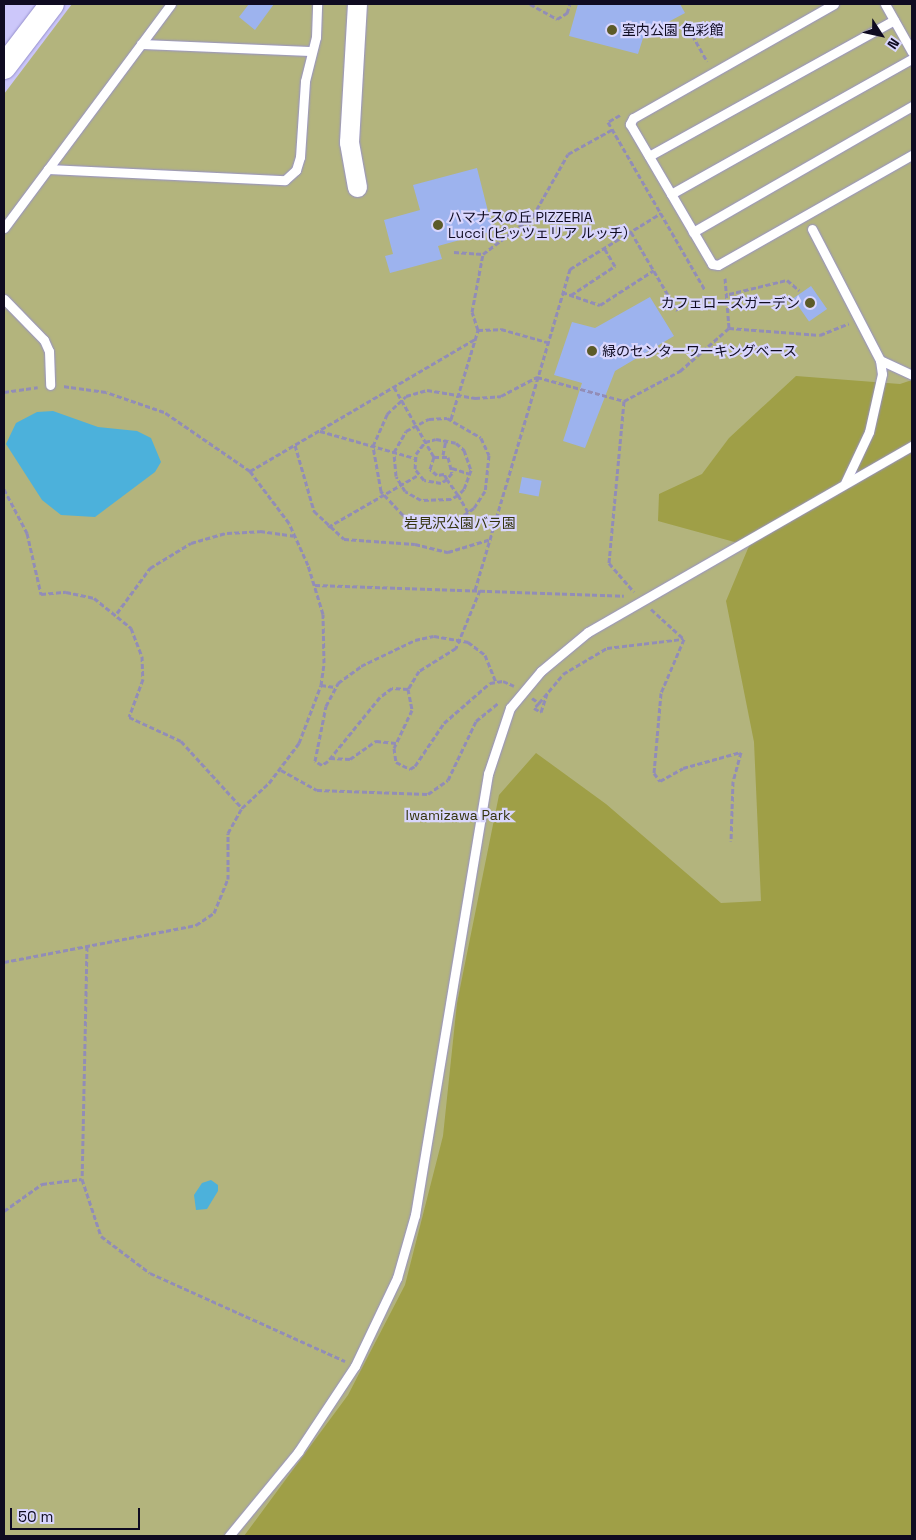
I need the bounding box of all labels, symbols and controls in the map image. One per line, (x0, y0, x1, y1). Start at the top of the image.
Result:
north arrow (856, 10, 906, 60)
place label: 室内公園 色彩館 (622, 22, 724, 38)
marker: 室内公園 色彩館 (606, 24, 618, 36)
text: N (883, 35, 903, 53)
place label: ハマナスの丘 PIZZERIA Lucci (ピッツェリア ルッチ） (448, 209, 637, 242)
marker: ハマナスの丘 PIZZERIA Lucci (ピッツェリア ルッチ） (432, 219, 444, 231)
place label: カフェローズガーデン (660, 295, 800, 311)
marker: カフェローズガーデン (804, 297, 816, 309)
place label: 緑のセンターワーキングベース (602, 343, 798, 359)
marker: 緑のセンターワーキングベース (586, 345, 598, 357)
park label: 岩見沢公園バラ園 (404, 515, 516, 531)
park label: Iwamizawa Park (405, 807, 511, 823)
scale bar (12, 1498, 142, 1530)
text: 50 m (18, 1507, 53, 1526)

